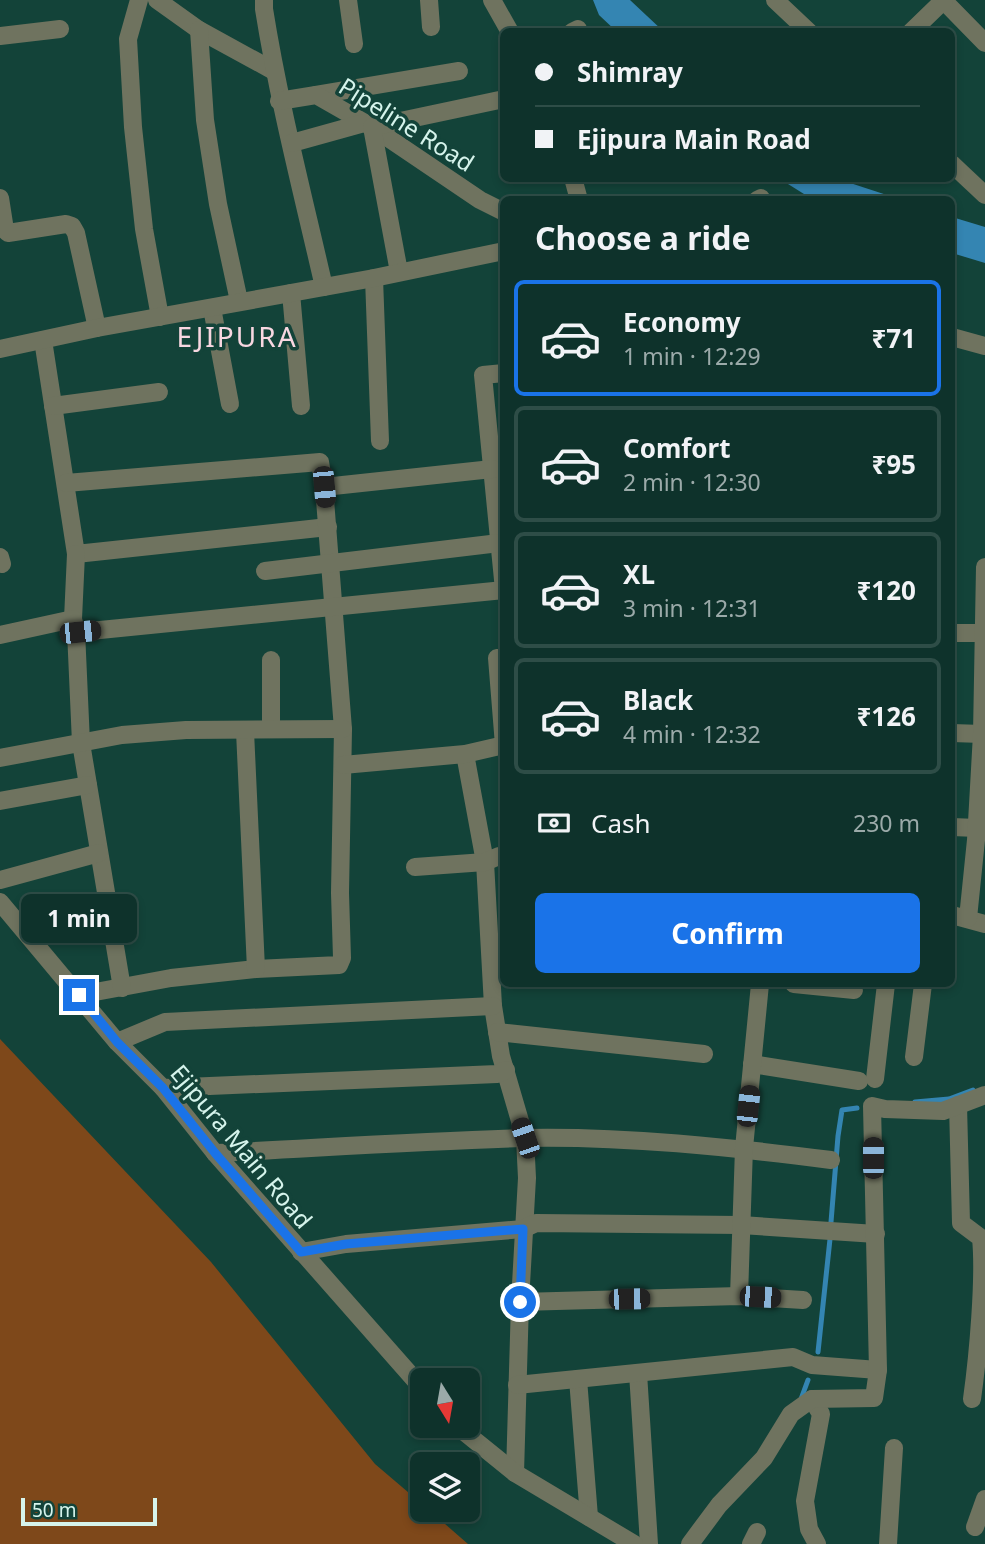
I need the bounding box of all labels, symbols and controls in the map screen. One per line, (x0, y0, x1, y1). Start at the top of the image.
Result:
text: Shimray (577, 54, 683, 90)
street label: Pipeline Road (333, 69, 481, 179)
text: Ejipura Main Road (577, 121, 811, 157)
text: Choose a ride (535, 216, 751, 259)
text: Economy (623, 304, 741, 340)
icon: car (539, 307, 602, 370)
district label: EJIPURA (176, 317, 298, 355)
text: ₹71 (871, 320, 916, 356)
text: 1 min · 12:29 (623, 340, 761, 372)
text: Comfort (623, 430, 731, 466)
icon: car (539, 433, 602, 496)
text: ₹95 (871, 446, 916, 482)
car (312, 465, 337, 509)
text: 2 min · 12:30 (623, 466, 761, 498)
text: XL (623, 556, 655, 592)
icon: car (539, 559, 602, 622)
text: ₹120 (857, 572, 916, 608)
text: 3 min · 12:31 (623, 592, 761, 624)
car (59, 619, 102, 645)
text: Black (623, 682, 693, 718)
icon: car (539, 685, 602, 748)
text: ₹126 (857, 698, 916, 734)
text: 4 min · 12:32 (623, 718, 761, 750)
icon: cash (535, 804, 573, 842)
text: Cash (591, 805, 651, 841)
text: 230 m (853, 807, 920, 839)
button: Confirm (535, 893, 920, 973)
callout: 1 min (21, 894, 137, 942)
text: 1 min (47, 902, 111, 934)
route end (63, 979, 95, 1011)
street label: Ejipura Main Road (164, 1057, 320, 1235)
car (736, 1084, 761, 1128)
car (509, 1115, 542, 1161)
car (863, 1137, 884, 1179)
car (739, 1285, 782, 1309)
route start (504, 1286, 536, 1318)
car (608, 1288, 651, 1310)
north arrow (410, 1368, 480, 1438)
map controls (410, 1368, 480, 1522)
button: layers (410, 1452, 480, 1522)
scale bar (21, 1495, 158, 1527)
text: 50 m (32, 1497, 76, 1523)

